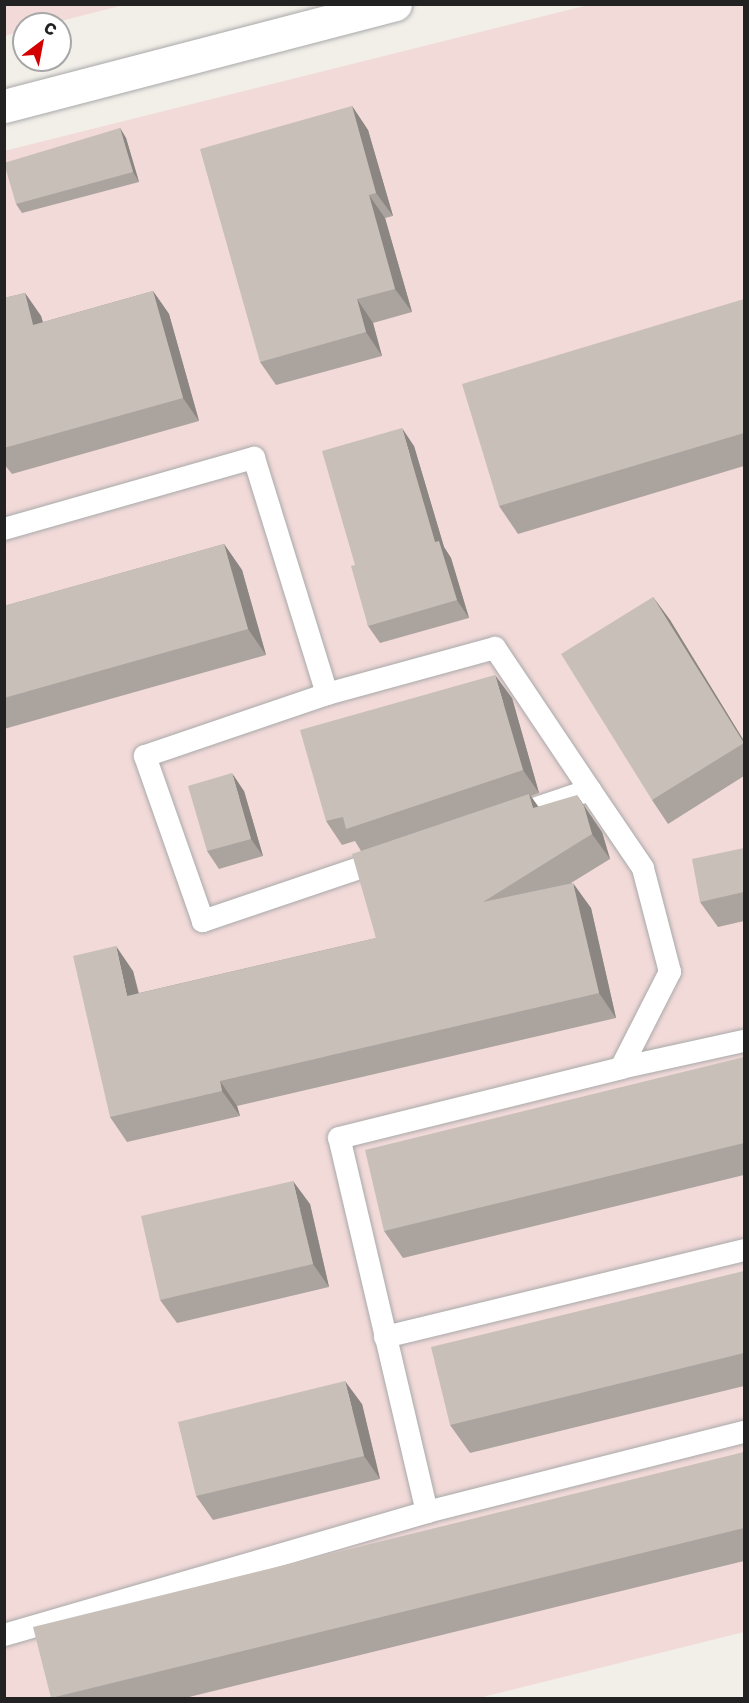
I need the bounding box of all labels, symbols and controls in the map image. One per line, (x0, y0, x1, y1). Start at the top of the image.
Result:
north arrow (12, 12, 72, 72)
text: С (40, 17, 61, 40)

